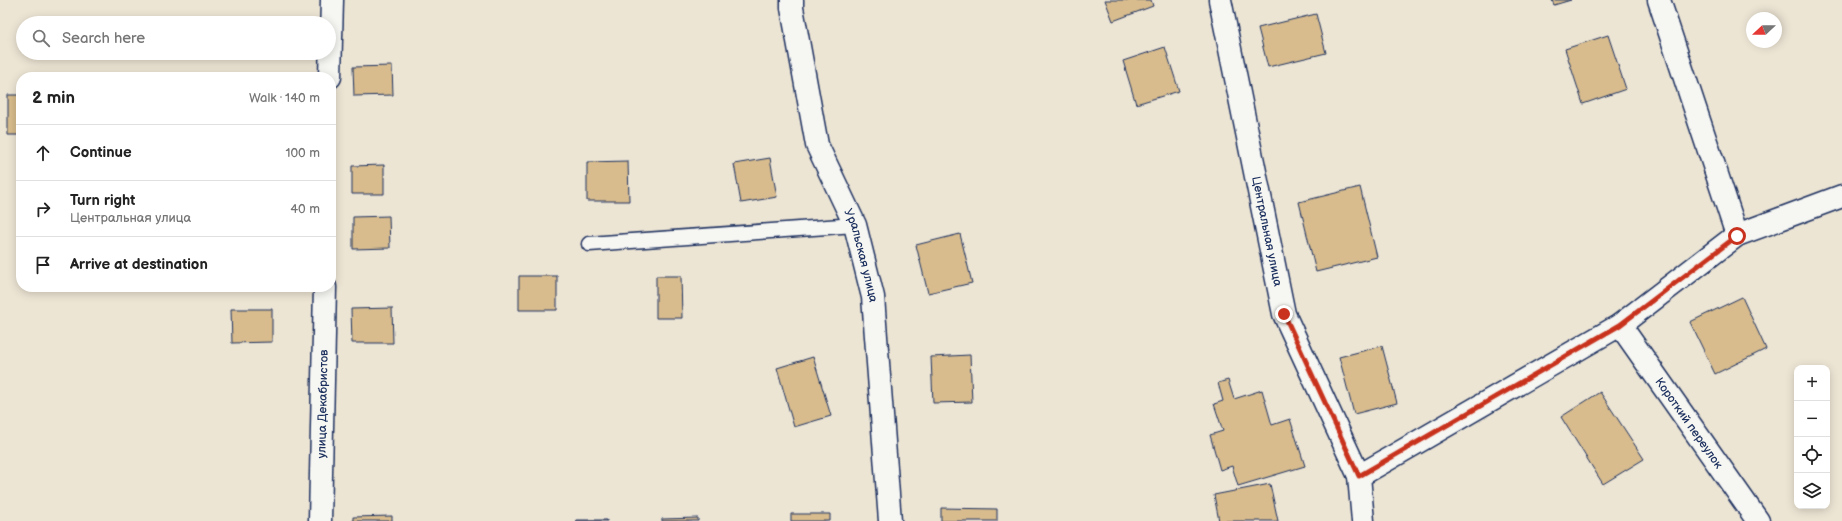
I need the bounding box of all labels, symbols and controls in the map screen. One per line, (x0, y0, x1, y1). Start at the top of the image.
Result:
north arrow (1746, 12, 1782, 48)
search box (16, 16, 336, 60)
icon: search (30, 27, 52, 49)
text: Search here (62, 29, 145, 48)
text: 2 min (32, 88, 75, 108)
text: Walk · 140 m (249, 90, 320, 106)
icon: ahead (32, 142, 54, 164)
text: Continue (70, 143, 132, 162)
text: 100 m (285, 145, 320, 161)
street label: Центральная улица (1249, 175, 1286, 288)
text: Turn right (70, 191, 135, 210)
icon: right (32, 198, 54, 220)
text: 40 m (290, 201, 320, 217)
street label: Уральская улица (841, 206, 881, 303)
text: Центральная улица (70, 210, 191, 226)
route start (1728, 227, 1746, 245)
icon: arrive (32, 254, 54, 276)
text: Arrive at destination (70, 255, 208, 274)
route end (1275, 305, 1293, 323)
street label: улица Декабристов (314, 349, 331, 459)
map controls (1794, 365, 1830, 509)
button: + (1794, 365, 1830, 401)
street label: Короткий переулок (1652, 375, 1727, 472)
button: − (1794, 401, 1830, 437)
button: locate (1794, 437, 1830, 473)
button: layers (1794, 473, 1830, 509)

